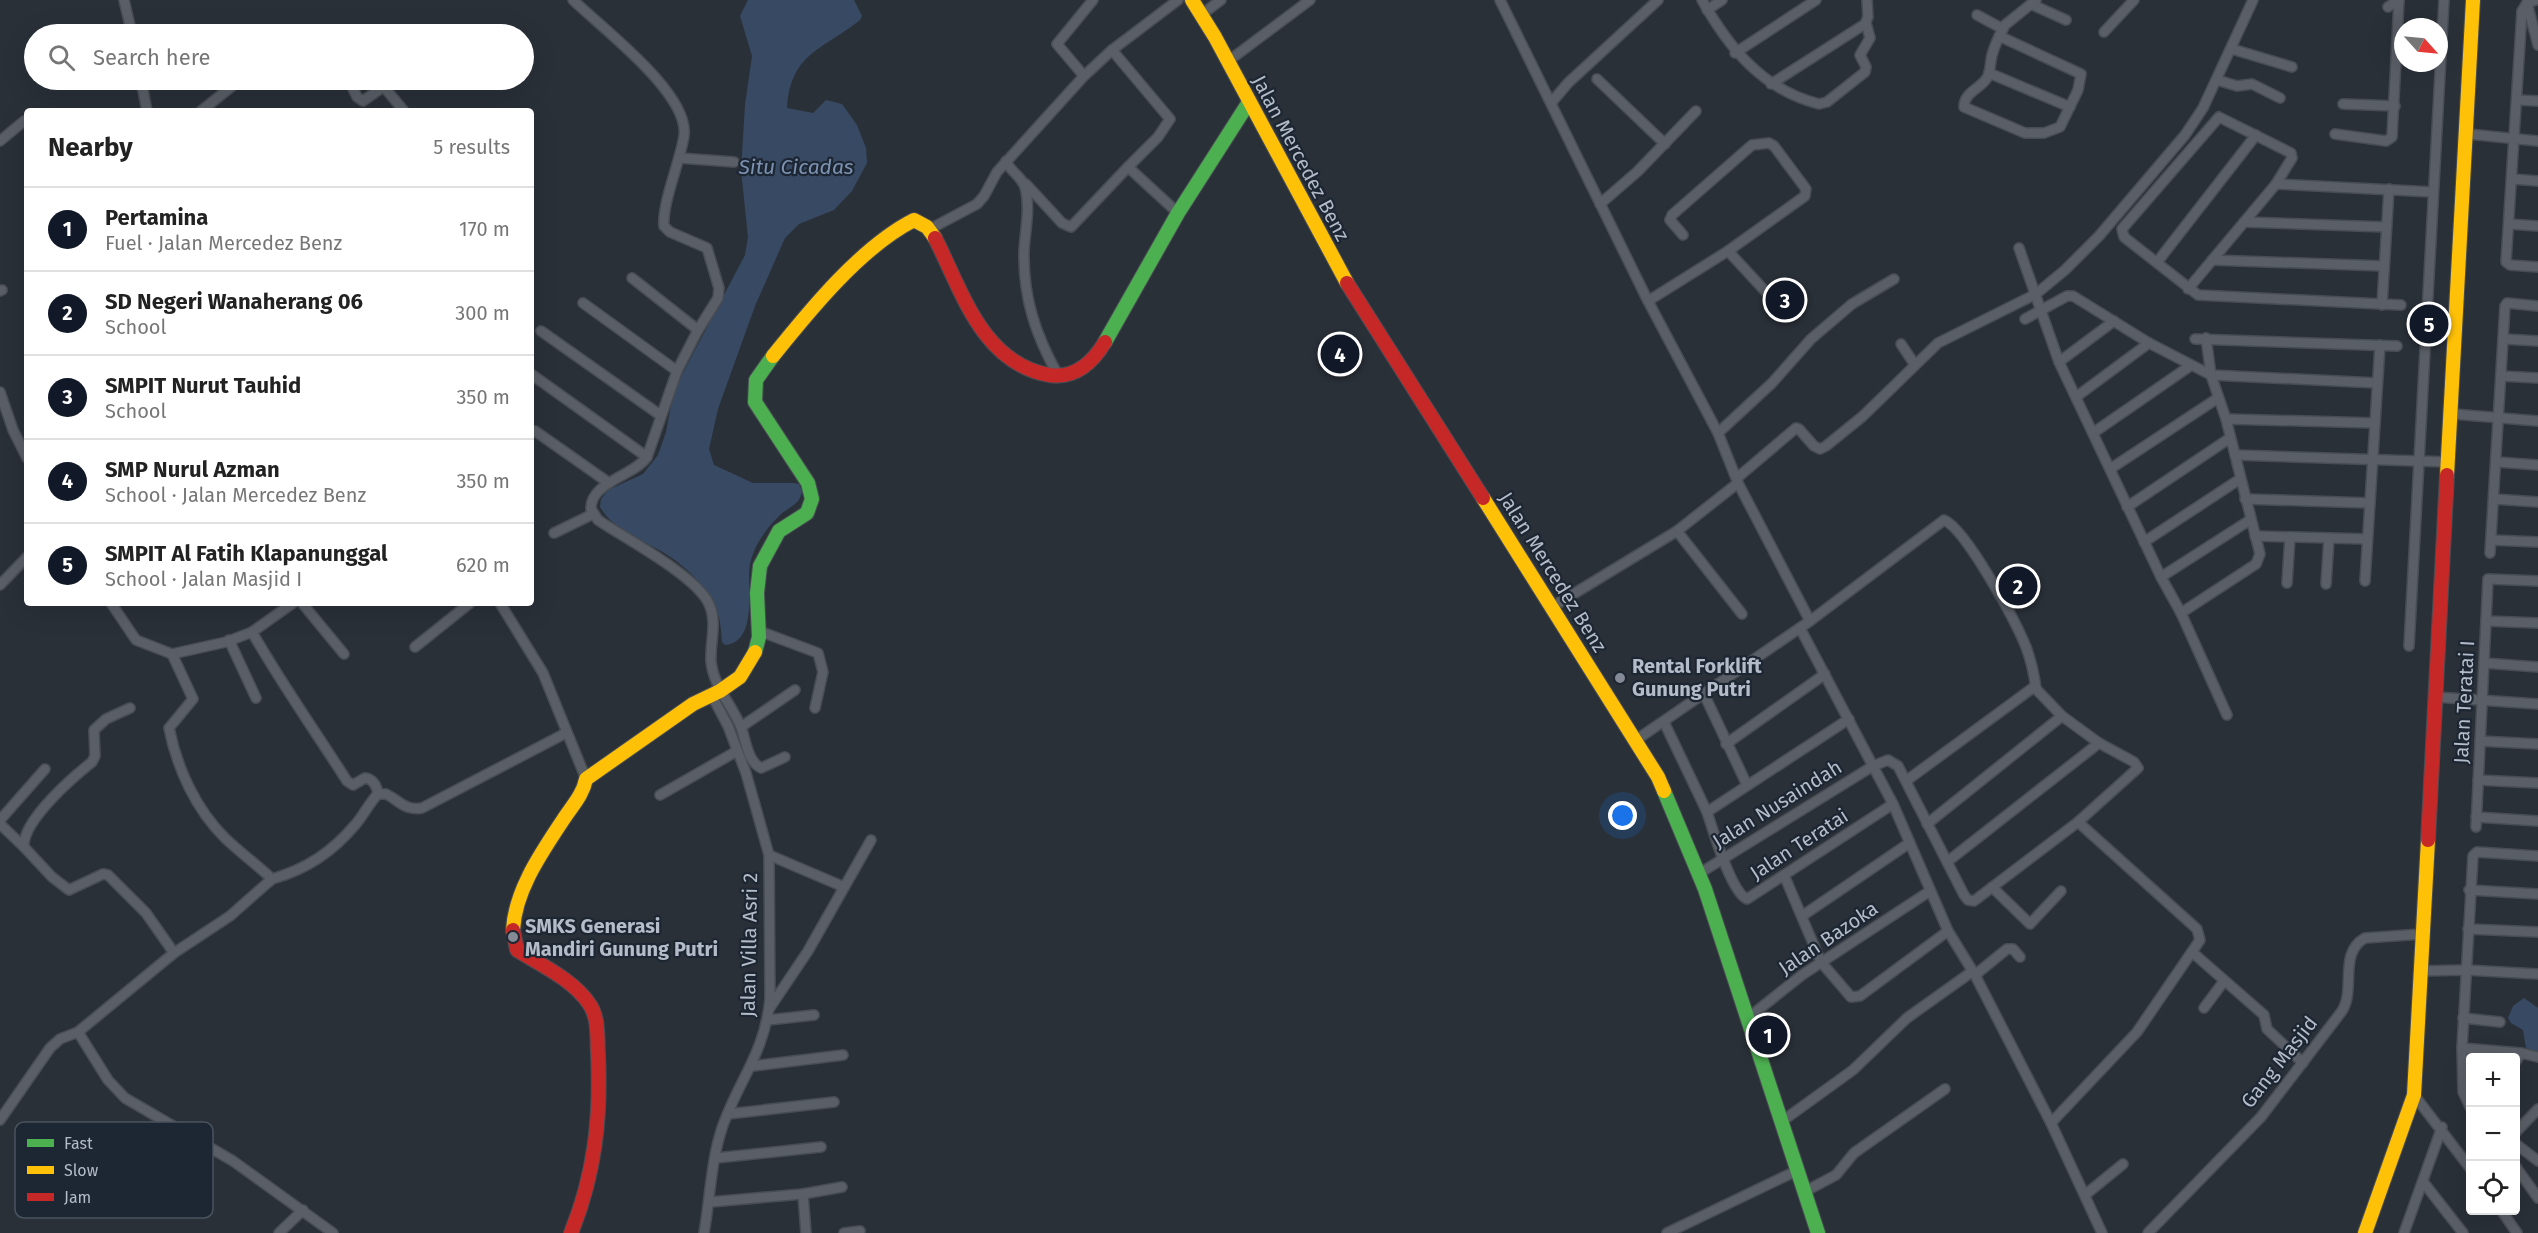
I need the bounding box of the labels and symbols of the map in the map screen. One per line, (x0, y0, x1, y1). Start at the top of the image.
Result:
north arrow (2394, 18, 2448, 72)
street label: Jalan Mercedez Benz (1247, 71, 1355, 245)
water label: Situ Cicadas (737, 154, 854, 180)
pin: 3 (1766, 278, 1804, 322)
pin: 5 (2410, 302, 2448, 346)
pin: 4 (1320, 332, 1360, 376)
street label: Jalan Mercedez Benz (1494, 487, 1612, 657)
pin: 2 (1998, 564, 2038, 608)
street label: Jalan Teratai I (2449, 640, 2479, 764)
place label: Rental Forklift Gunung Putri (1632, 654, 1762, 701)
marker: Rental Forklift Gunung Putri (1613, 671, 1627, 685)
street label: Jalan Nusaindah (1708, 755, 1846, 853)
your location (1608, 801, 1637, 830)
street label: Jalan Teratai (1745, 803, 1853, 885)
street label: Jalan Villa Asri 2 (736, 873, 762, 1017)
street label: Jalan Bazoka (1774, 896, 1882, 980)
place label: SMKS Generasi Mandiri Gunung Putri (525, 914, 718, 961)
marker: SMKS Generasi Mandiri Gunung Putri (506, 930, 520, 944)
street label: Gang Masjid (2236, 1011, 2322, 1113)
pin: 1 (1748, 1012, 1788, 1058)
legend (15, 1122, 213, 1218)
text: Fast (64, 1134, 93, 1153)
text: Slow (64, 1161, 99, 1180)
text: Jam (64, 1188, 91, 1207)

